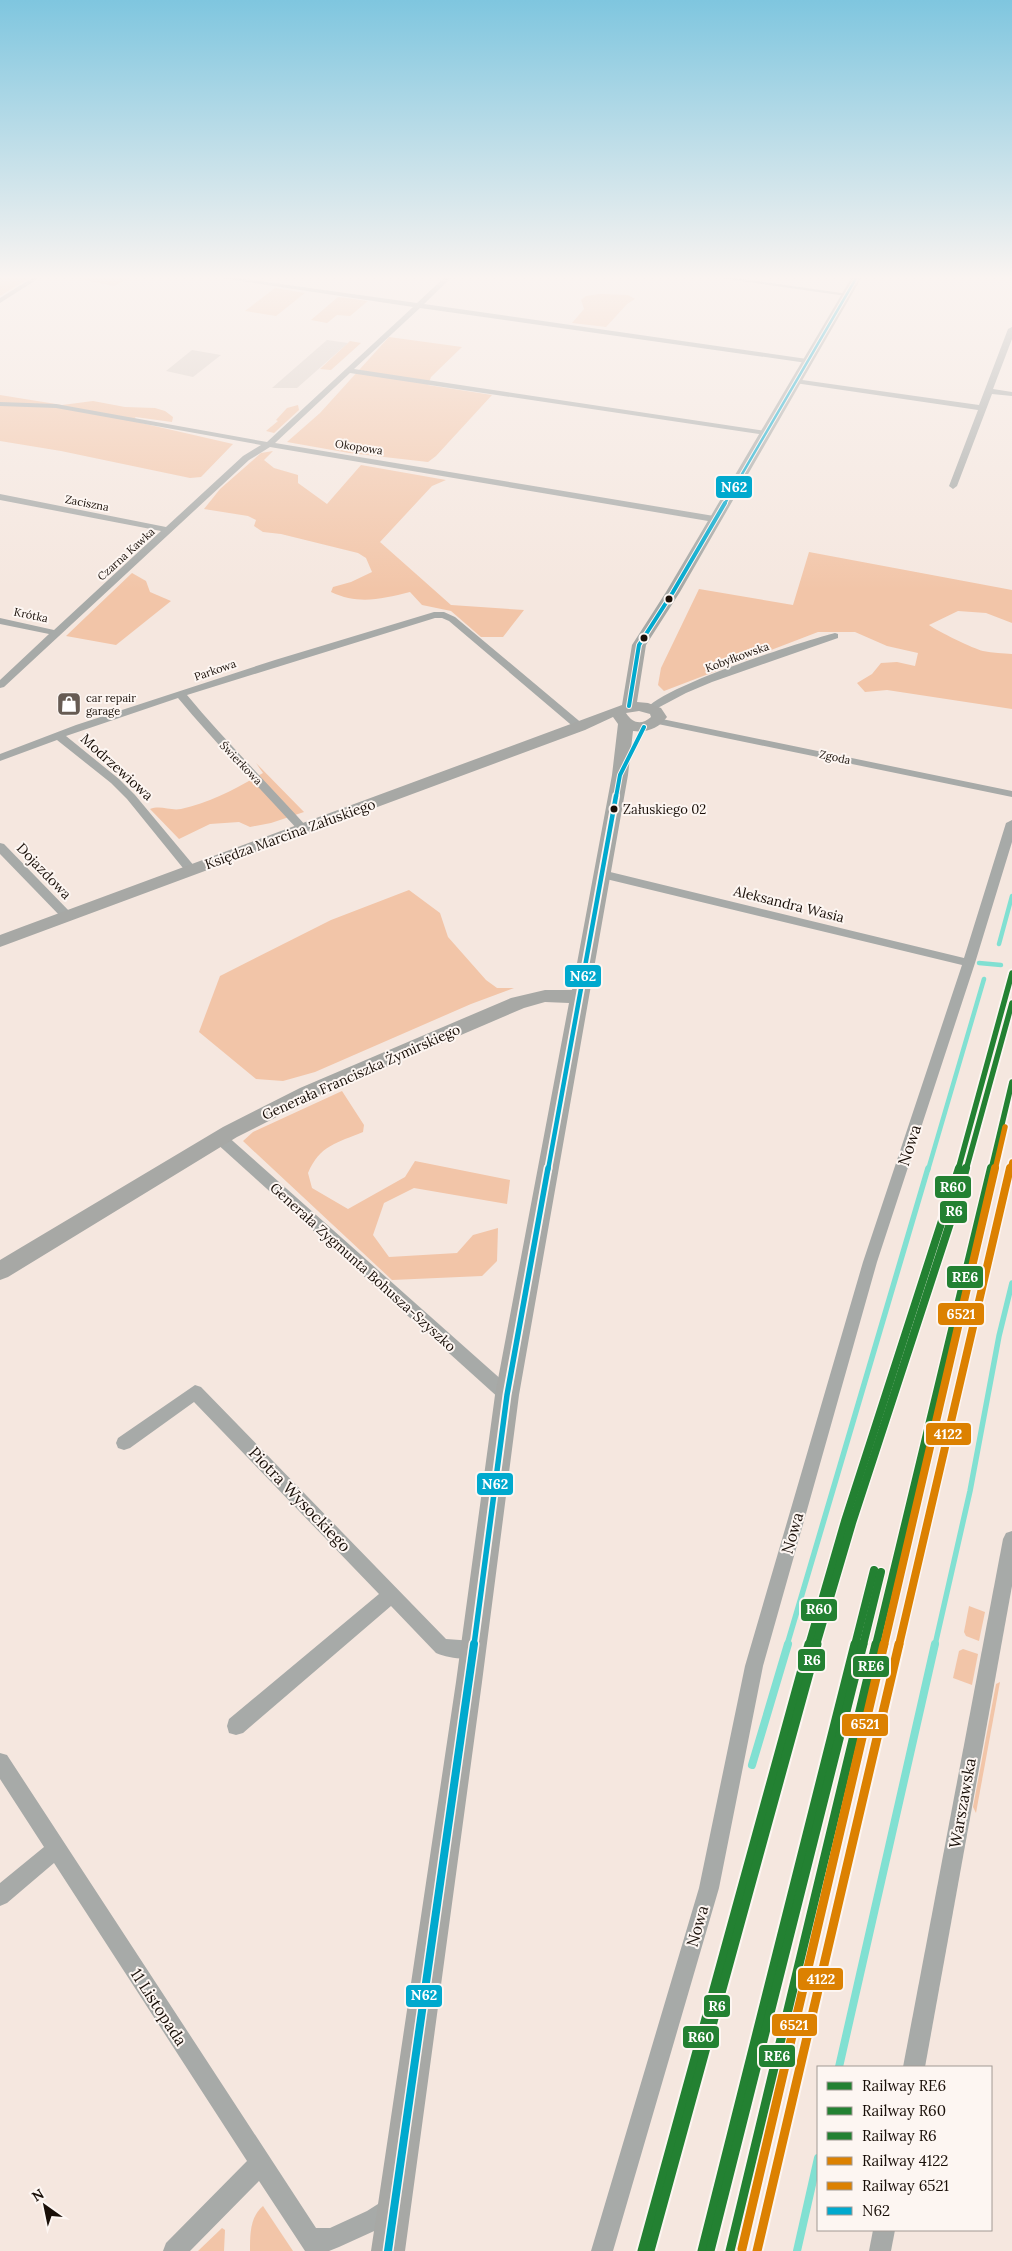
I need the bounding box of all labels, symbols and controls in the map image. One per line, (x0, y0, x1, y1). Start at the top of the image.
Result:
street label: Okopowa (334, 436, 384, 458)
line badge: N62 (715, 475, 753, 499)
text: N62 (721, 478, 747, 496)
street label: Zaciszna (64, 492, 110, 514)
street label: Czarna Kawka (94, 524, 158, 583)
unlabelled marker (664, 594, 674, 604)
street label: Krótka (13, 605, 50, 625)
unlabelled marker (639, 633, 649, 643)
street label: Kobyłkowska (703, 639, 771, 675)
street label: Parkowa (192, 656, 238, 684)
shop icon: car repair garage (56, 691, 82, 717)
place label: car repair garage (86, 691, 136, 718)
street label: Modrzewiowa (77, 730, 157, 804)
street label: Świerkowa (217, 738, 265, 788)
street label: Zgoda (818, 747, 852, 767)
street label: Księdza Marcina Załuskiego (202, 795, 378, 873)
place label: Załuskiego 02 (623, 801, 706, 818)
marker: Załuskiego 02 (609, 804, 619, 814)
street label: Dojazdowa (13, 839, 75, 903)
street label: Aleksandra Wasia (731, 881, 846, 926)
line badge: N62 (564, 964, 602, 988)
text: N62 (570, 967, 596, 985)
street label: Generała Franciszka Żymirskiego (259, 1020, 463, 1124)
street label: Nowa (893, 1122, 925, 1168)
line badge: R60 (934, 1175, 972, 1199)
text: R60 (940, 1178, 966, 1196)
street label: Generała Zygmunta Bohusza-Szyszko (266, 1179, 460, 1355)
line badge: R6 (939, 1200, 968, 1224)
text: R6 (945, 1202, 963, 1220)
line badge: RE6 (946, 1265, 984, 1289)
text: RE6 (952, 1268, 978, 1286)
line badge: 6521 (937, 1302, 985, 1326)
text: 6521 (947, 1305, 976, 1323)
line badge: 4122 (925, 1422, 972, 1446)
text: 4122 (934, 1425, 962, 1443)
street label: Piotra Wysockiego (245, 1442, 355, 1556)
line badge: N62 (476, 1472, 514, 1496)
text: N62 (482, 1475, 508, 1493)
street label: Nowa (777, 1510, 807, 1556)
line badge: R60 (800, 1598, 838, 1622)
text: R60 (806, 1600, 832, 1618)
line badge: R6 (797, 1648, 826, 1672)
text: R6 (803, 1651, 821, 1669)
line badge: RE6 (852, 1655, 890, 1678)
text: RE6 (858, 1657, 884, 1675)
line badge: 6521 (841, 1713, 889, 1737)
text: 6521 (851, 1715, 880, 1733)
street label: Warszawska (944, 1756, 980, 1850)
street label: Nowa (682, 1903, 712, 1949)
street label: 11 Listopada (127, 1965, 191, 2049)
line badge: 4122 (797, 1967, 844, 1991)
text: 4122 (807, 1970, 835, 1988)
line badge: N62 (405, 1984, 443, 2008)
text: N62 (411, 1986, 437, 2004)
line badge: R6 (703, 1994, 731, 2018)
text: R6 (708, 1997, 726, 2015)
line badge: 6521 (771, 2013, 818, 2037)
text: 6521 (780, 2016, 809, 2034)
line badge: R60 (682, 2025, 720, 2049)
text: R60 (688, 2028, 714, 2046)
line badge: RE6 (758, 2044, 796, 2068)
text: RE6 (764, 2047, 790, 2065)
legend (817, 2066, 992, 2231)
text: Railway RE6 (862, 2076, 946, 2095)
text: Railway R60 (862, 2101, 946, 2120)
text: Railway R6 (862, 2126, 937, 2145)
text: Railway 4122 (862, 2151, 948, 2170)
text: Railway 6521 (862, 2176, 949, 2195)
north arrow (20, 2181, 70, 2231)
text: N (28, 2185, 48, 2206)
text: N62 (862, 2201, 890, 2220)

